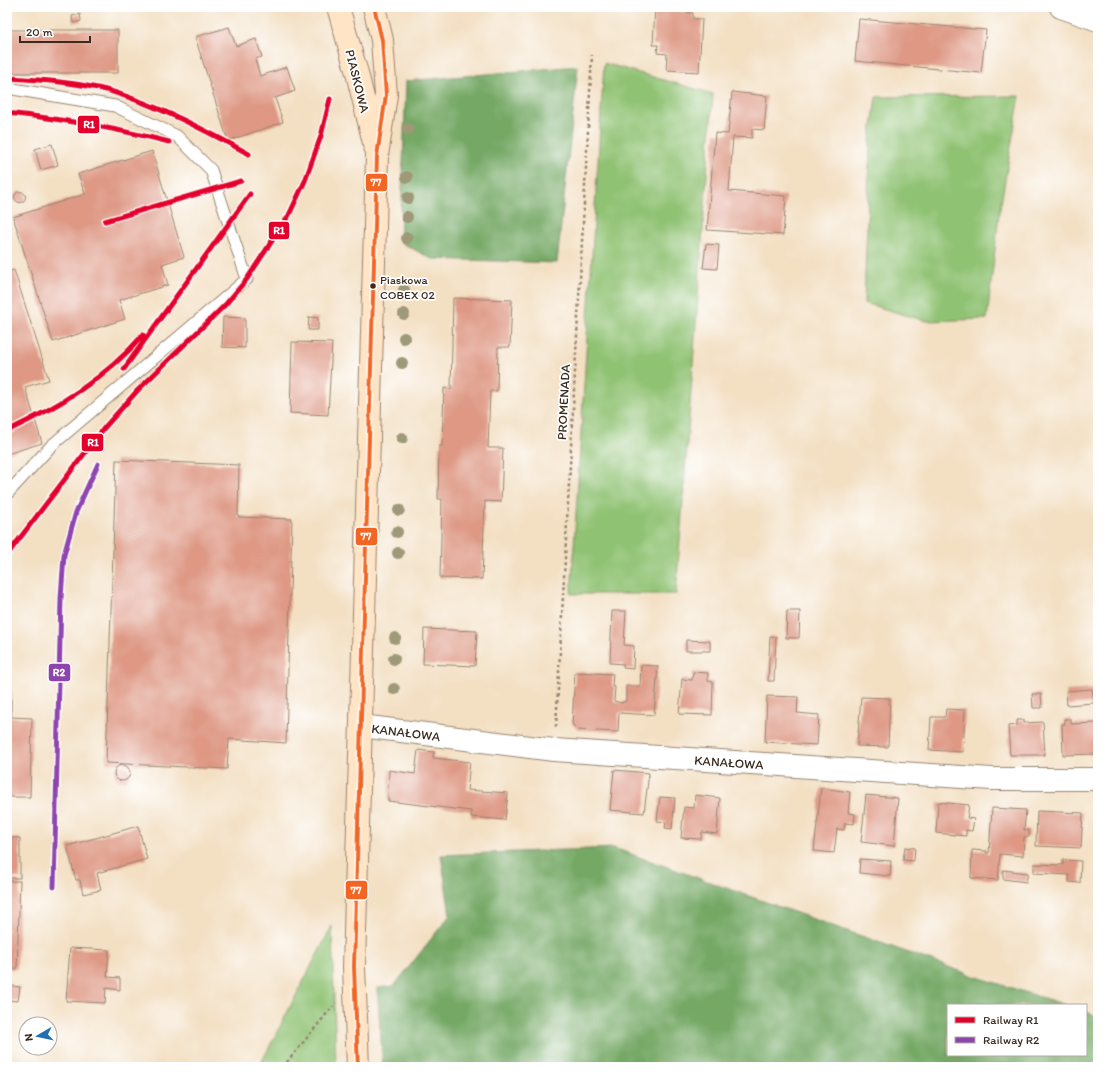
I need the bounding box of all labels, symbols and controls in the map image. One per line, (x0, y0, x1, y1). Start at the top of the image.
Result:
scale bar (20, 18, 90, 44)
text: 20 m (26, 25, 53, 39)
street label: PIASKOWA (342, 48, 373, 115)
line badge: R1 (77, 115, 100, 134)
text: R1 (83, 118, 96, 131)
line badge: 77 (365, 173, 388, 192)
text: 77 (370, 176, 382, 189)
line badge: R1 (268, 221, 290, 240)
text: R1 (273, 224, 286, 237)
place label: Piaskowa COBEX 02 (380, 273, 435, 302)
marker: Piaskowa COBEX 02 (368, 281, 378, 291)
street label: PROMENADA (554, 363, 573, 440)
line badge: R1 (81, 433, 104, 452)
text: R1 (87, 436, 100, 449)
line badge: 77 (355, 527, 378, 546)
text: 77 (360, 530, 372, 543)
line badge: R2 (48, 663, 71, 682)
text: R2 (53, 666, 65, 679)
street label: KANAŁOWA (371, 721, 442, 744)
street label: KANAŁOWA (694, 753, 765, 772)
line badge: 77 (345, 880, 368, 900)
text: 77 (350, 884, 362, 897)
legend (947, 1004, 1087, 1056)
text: Railway R1 (983, 1013, 1039, 1027)
north arrow (18, 1016, 58, 1056)
text: N (22, 1033, 36, 1042)
text: Railway R2 (983, 1033, 1040, 1047)

